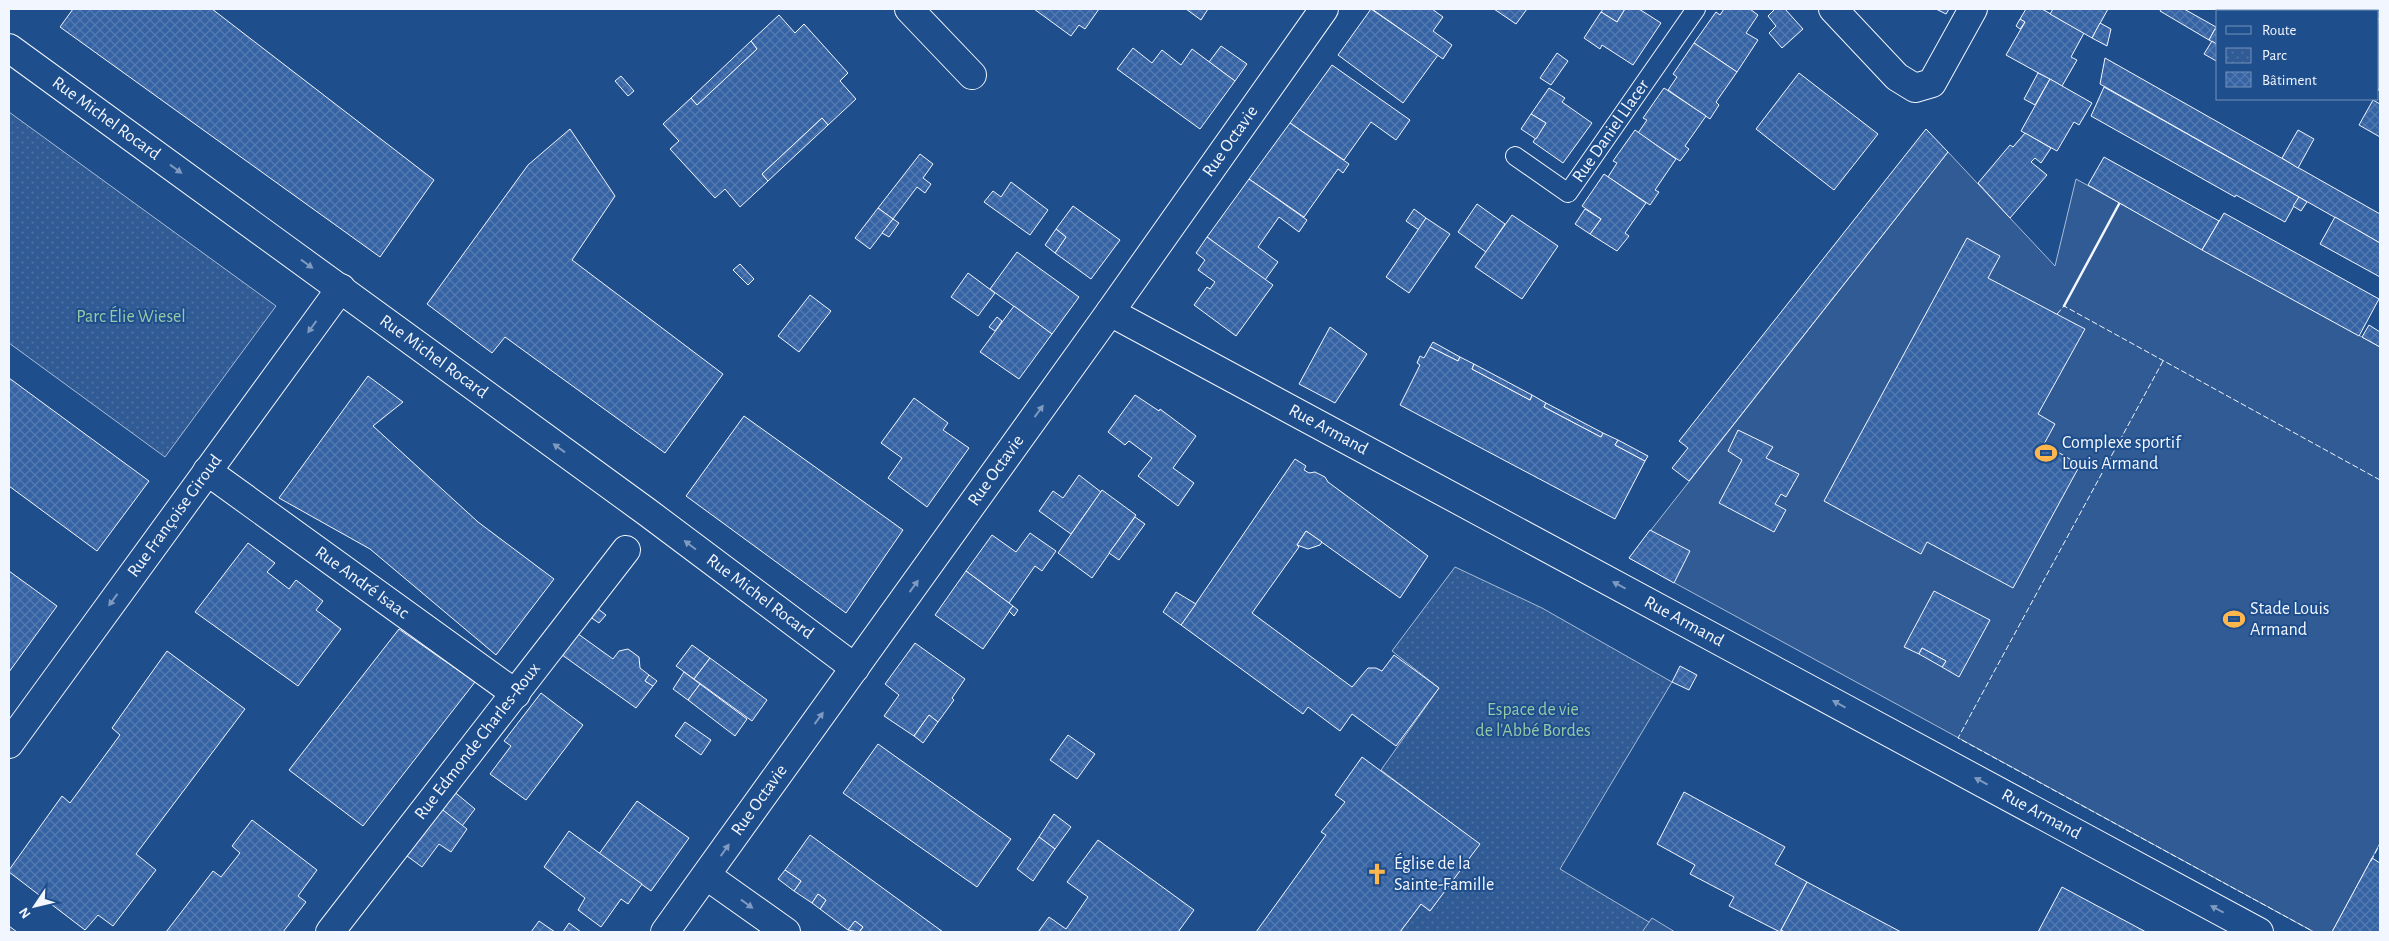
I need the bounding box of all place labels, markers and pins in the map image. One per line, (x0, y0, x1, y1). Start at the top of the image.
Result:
place label: Complexe sportif Louis Armand (2062, 434, 2182, 473)
sports icon: Complexe sportif Louis Armand (2033, 440, 2059, 466)
place label: Stade Louis Armand (2250, 600, 2329, 639)
sports icon: Stade Louis Armand (2221, 606, 2247, 632)
place label: Église de la Sainte-Famille (1394, 852, 1494, 894)
church icon: Église de la Sainte-Famille (1364, 861, 1390, 887)

